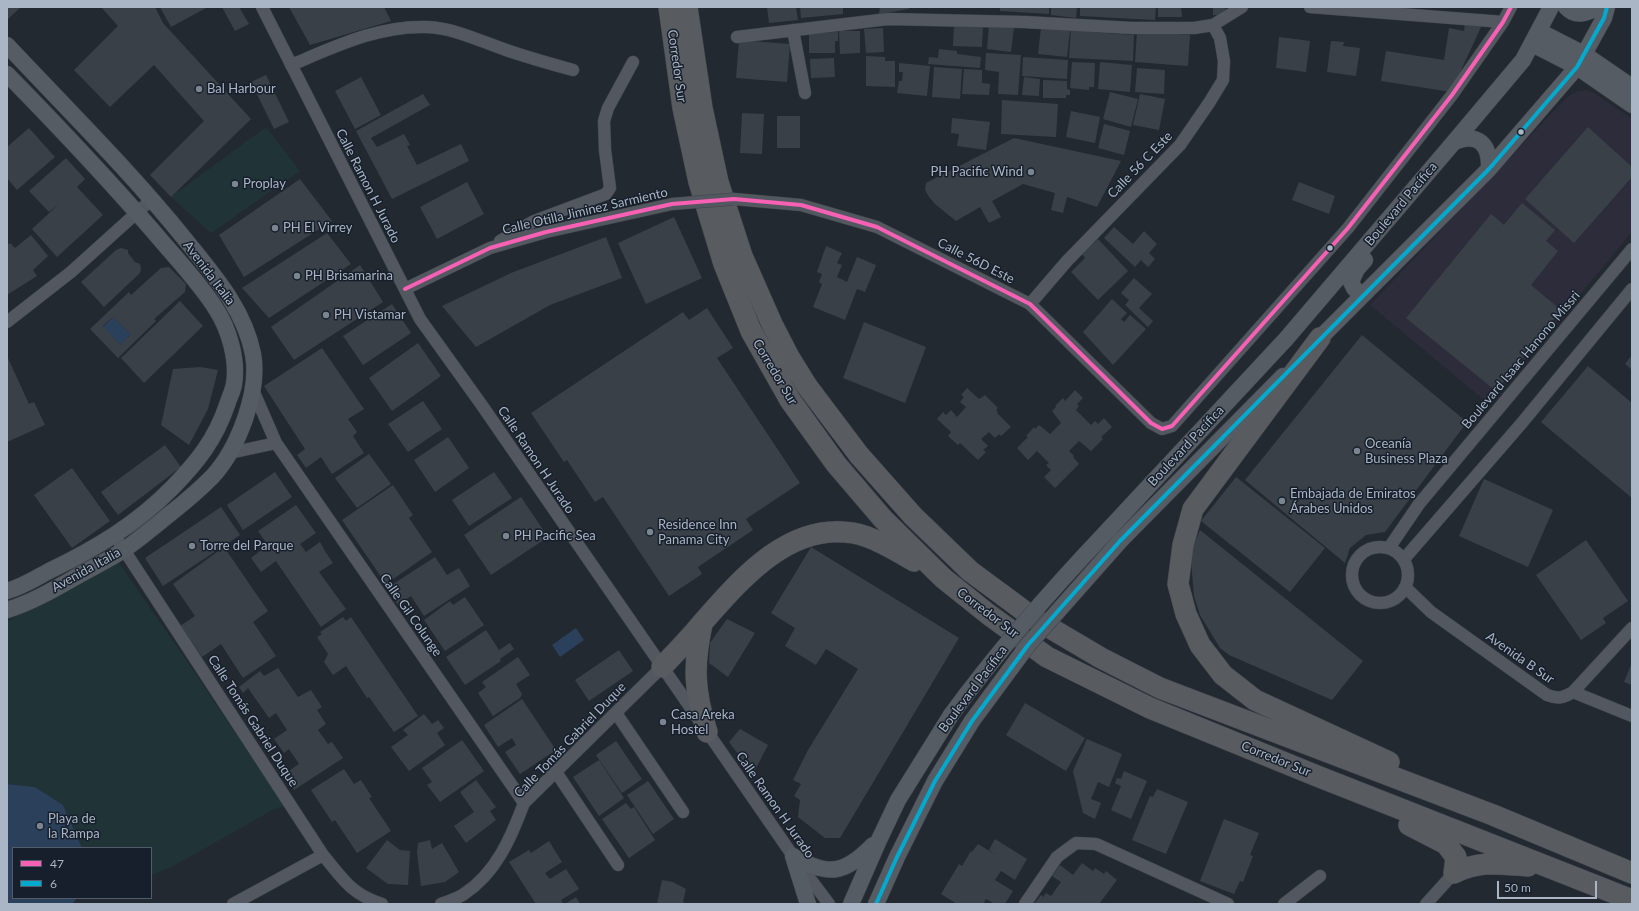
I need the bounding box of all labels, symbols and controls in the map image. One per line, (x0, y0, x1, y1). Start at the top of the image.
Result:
street label: Corredor Sur (664, 28, 690, 104)
place label: Bal Harbour (207, 81, 276, 97)
marker: Bal Harbour (194, 84, 204, 94)
street label: Calle Ramon H Jurado (332, 126, 404, 246)
unlabelled marker (1516, 127, 1526, 137)
street label: Calle 56 C Este (1104, 128, 1176, 202)
street label: Boulevard Pacífica (1361, 159, 1441, 249)
place label: PH Pacific Wind (931, 164, 1023, 180)
marker: PH Pacific Wind (1026, 167, 1036, 177)
place label: Proplay (243, 176, 286, 192)
marker: Proplay (230, 179, 240, 189)
street label: Calle Otilla Jiminez Sarmiento (501, 184, 669, 238)
place label: PH El Virrey (283, 220, 352, 236)
marker: PH El Virrey (270, 223, 280, 233)
street label: Calle 56D Este (935, 235, 1017, 287)
street label: Avenida Italia (180, 238, 238, 308)
unlabelled marker (1325, 243, 1335, 253)
place label: PH Brisamarina (305, 268, 393, 284)
marker: PH Brisamarina (292, 271, 302, 281)
street label: Boulevard Isaac Hanono Missri (1459, 288, 1583, 432)
place label: PH Vistamar (334, 307, 406, 323)
marker: PH Vistamar (321, 310, 331, 320)
street label: Corredor Sur (749, 336, 801, 408)
street label: Calle Ramon H Jurado (494, 403, 578, 517)
street label: Boulevard Pacífica (1145, 403, 1227, 489)
place label: Oceanía Business Plaza (1365, 436, 1448, 467)
marker: Oceanía Business Plaza (1352, 446, 1362, 456)
place label: Embajada de Emiratos Árabes Unidos (1290, 486, 1416, 517)
marker: Embajada de Emiratos Árabes Unidos (1277, 496, 1287, 506)
place label: Residence Inn Panama City (658, 517, 737, 548)
marker: Residence Inn Panama City (645, 527, 655, 537)
place label: PH Pacific Sea (514, 528, 596, 544)
marker: PH Pacific Sea (501, 531, 511, 541)
place label: Torre del Parque (200, 538, 293, 554)
marker: Torre del Parque (187, 541, 197, 551)
street label: Avenida Italia (49, 545, 123, 595)
street label: Calle Gil Colunge (377, 571, 445, 659)
street label: Corredor Sur (954, 585, 1022, 641)
street label: Avenida B Sur (1483, 629, 1557, 687)
street label: Boulevard Pacífica (935, 643, 1011, 735)
street label: Calle Tomás Gabriel Duque (205, 652, 301, 790)
street label: Calle Tomás Gabriel Duque (511, 679, 629, 801)
place label: Casa Areka Hostel (671, 707, 735, 738)
marker: Casa Areka Hostel (658, 717, 668, 727)
street label: Corredor Sur (1239, 738, 1313, 780)
street label: Calle Ramon H Jurado (732, 749, 818, 861)
place label: Playa de la Rampa (48, 811, 100, 842)
marker: Playa de la Rampa (35, 821, 45, 831)
legend (12, 847, 152, 899)
text: 47 (50, 856, 64, 871)
scale bar (1499, 873, 1599, 899)
text: 6 (50, 876, 57, 891)
text: 50 m (1504, 880, 1531, 895)

